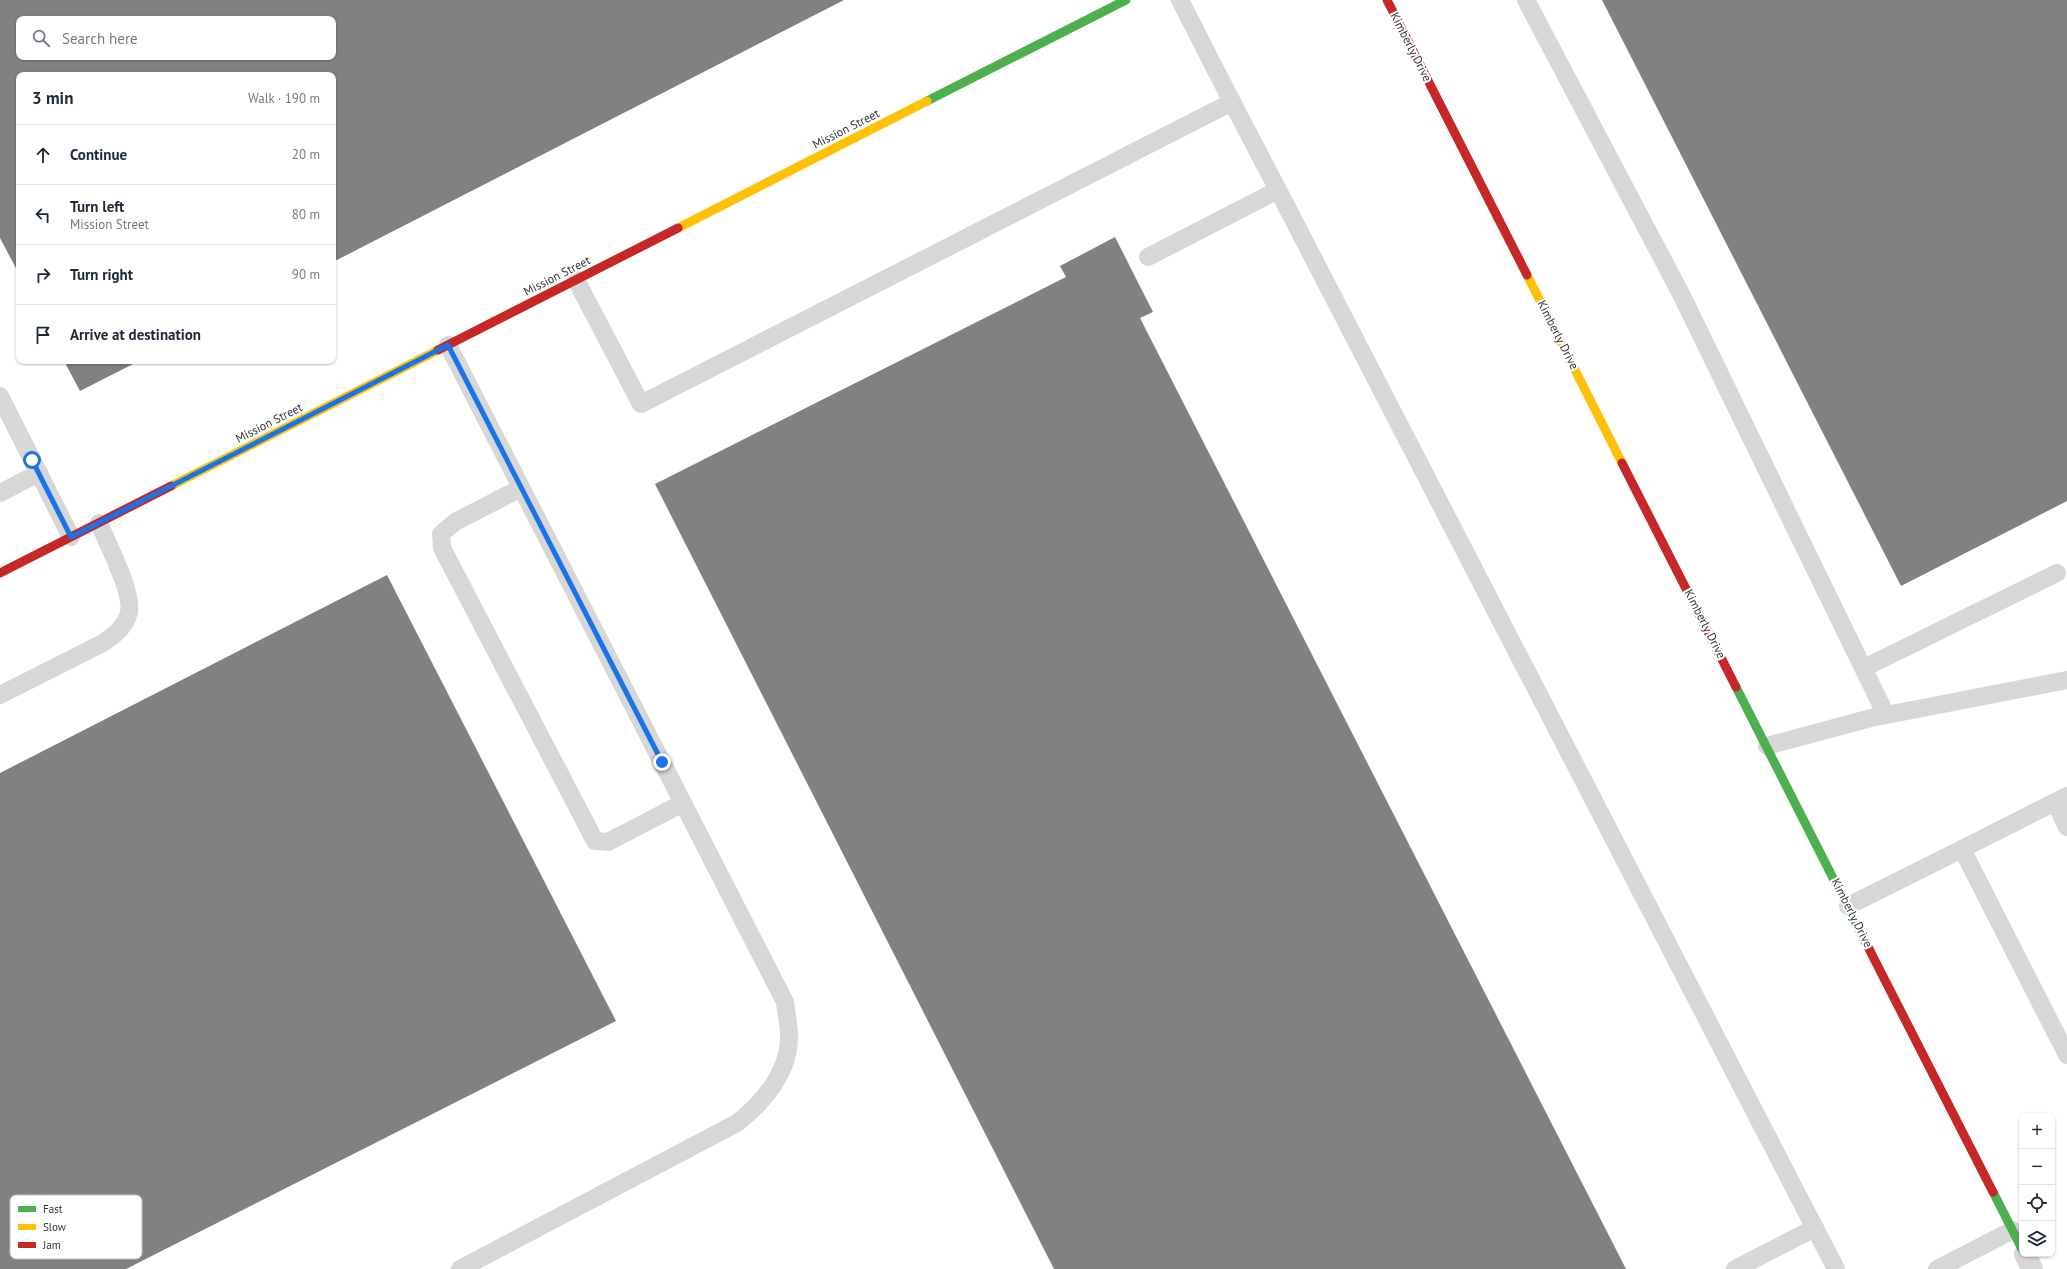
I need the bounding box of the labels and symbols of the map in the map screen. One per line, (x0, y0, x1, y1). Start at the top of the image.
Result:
street label: Kimberly Drive (1388, 10, 1435, 84)
street label: Mission Street (810, 105, 882, 152)
street label: Mission Street (521, 252, 593, 299)
street label: Kimberly Drive (1535, 298, 1582, 372)
street label: Mission Street (233, 399, 305, 446)
route start (23, 451, 41, 469)
street label: Kimberly Drive (1682, 587, 1729, 661)
route end (653, 753, 671, 771)
street label: Kimberly Drive (1829, 876, 1876, 950)
legend (10, 1195, 142, 1259)
text: Fast (43, 1202, 63, 1216)
text: Slow (43, 1220, 66, 1234)
text: Jam (42, 1238, 61, 1252)

